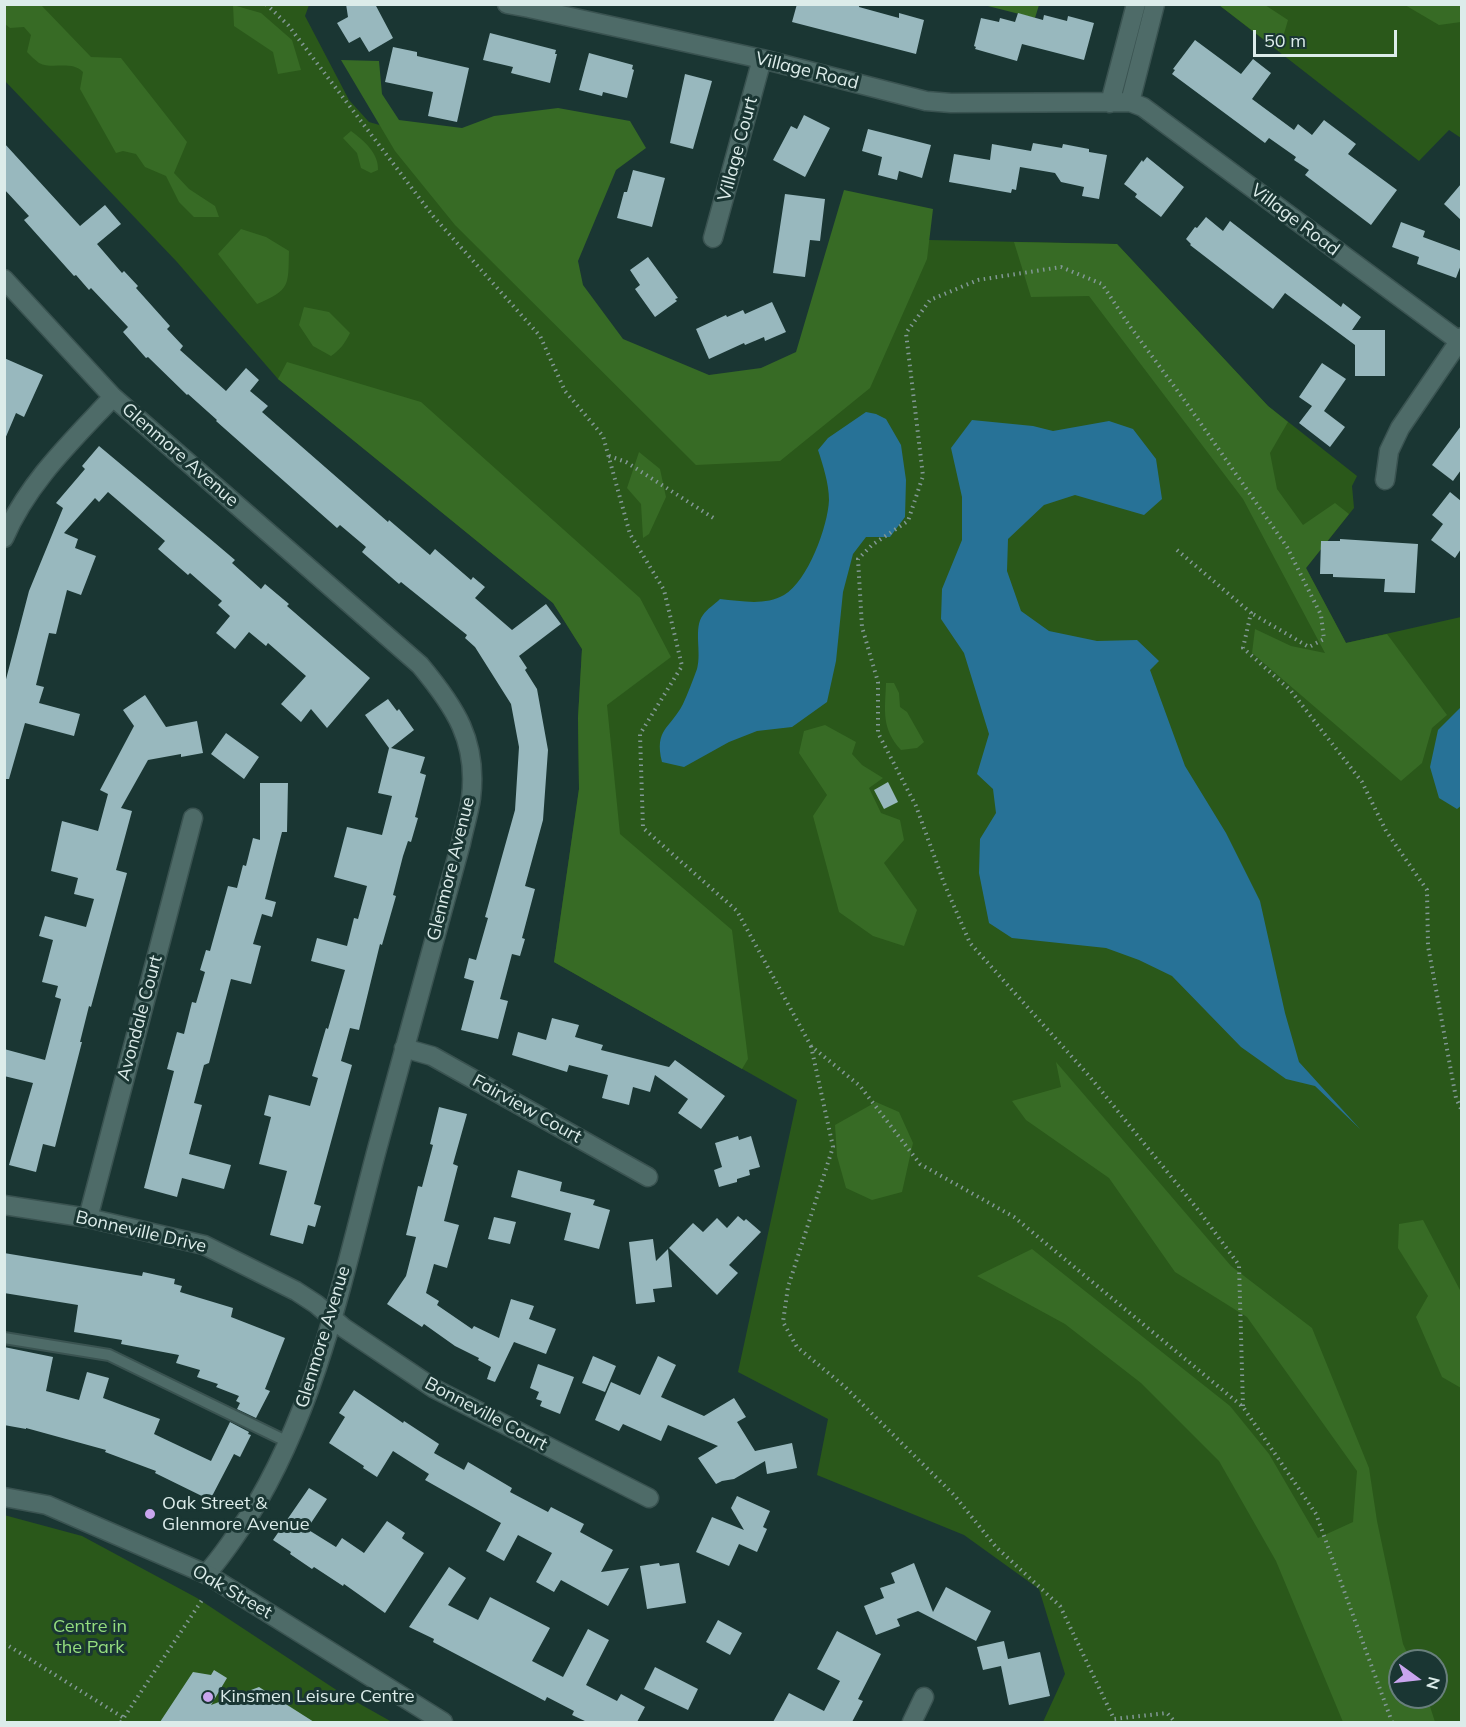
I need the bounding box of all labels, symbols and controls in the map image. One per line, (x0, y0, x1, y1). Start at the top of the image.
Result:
scale bar (1256, 18, 1400, 56)
text: 50 m (1264, 29, 1306, 52)
street label: Village Road (753, 48, 861, 94)
street label: Village Court (714, 94, 762, 204)
street label: Village Road (1246, 180, 1344, 260)
street label: Glenmore Avenue (117, 398, 243, 512)
street label: Glenmore Avenue (423, 795, 479, 943)
street label: Avondale Court (113, 953, 167, 1083)
street label: Fairview Court (469, 1070, 585, 1148)
street label: Bonneville Drive (73, 1206, 209, 1258)
street label: Glenmore Avenue (291, 1263, 355, 1411)
street label: Bonneville Court (421, 1373, 551, 1455)
place label: Oak Street & Glenmore Avenue (162, 1493, 309, 1536)
marker: Oak Street & Glenmore Avenue (143, 1507, 157, 1521)
street label: Oak Street (188, 1561, 276, 1623)
park label: Centre in the Park (53, 1616, 127, 1658)
north arrow (1388, 1649, 1448, 1709)
text: N (1422, 1675, 1445, 1692)
place label: Kinsmen Leisure Centre (220, 1686, 415, 1708)
marker: Kinsmen Leisure Centre (201, 1690, 215, 1704)

